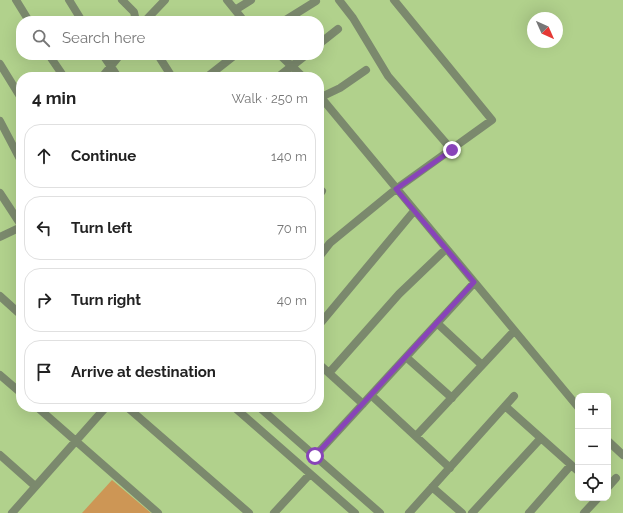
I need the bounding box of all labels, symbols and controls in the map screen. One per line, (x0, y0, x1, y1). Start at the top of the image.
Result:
north arrow (527, 12, 563, 48)
search box (16, 16, 324, 60)
icon: search (30, 27, 52, 49)
text: Search here (62, 29, 145, 47)
text: 4 min (32, 88, 76, 108)
text: Walk · 250 m (231, 91, 308, 106)
route end (443, 141, 461, 159)
icon: ahead (33, 145, 55, 167)
text: Continue (71, 147, 136, 165)
text: 140 m (271, 149, 307, 164)
icon: left (33, 217, 55, 239)
text: Turn left (71, 219, 132, 237)
text: 70 m (277, 221, 307, 236)
icon: right (33, 289, 55, 311)
text: Turn right (71, 291, 141, 309)
text: 40 m (277, 293, 307, 308)
icon: arrive (33, 361, 55, 383)
text: Arrive at destination (71, 363, 216, 381)
map controls (575, 393, 611, 501)
button: + (575, 393, 611, 429)
button: − (575, 429, 611, 465)
route start (306, 447, 324, 465)
button: locate (575, 465, 611, 501)

